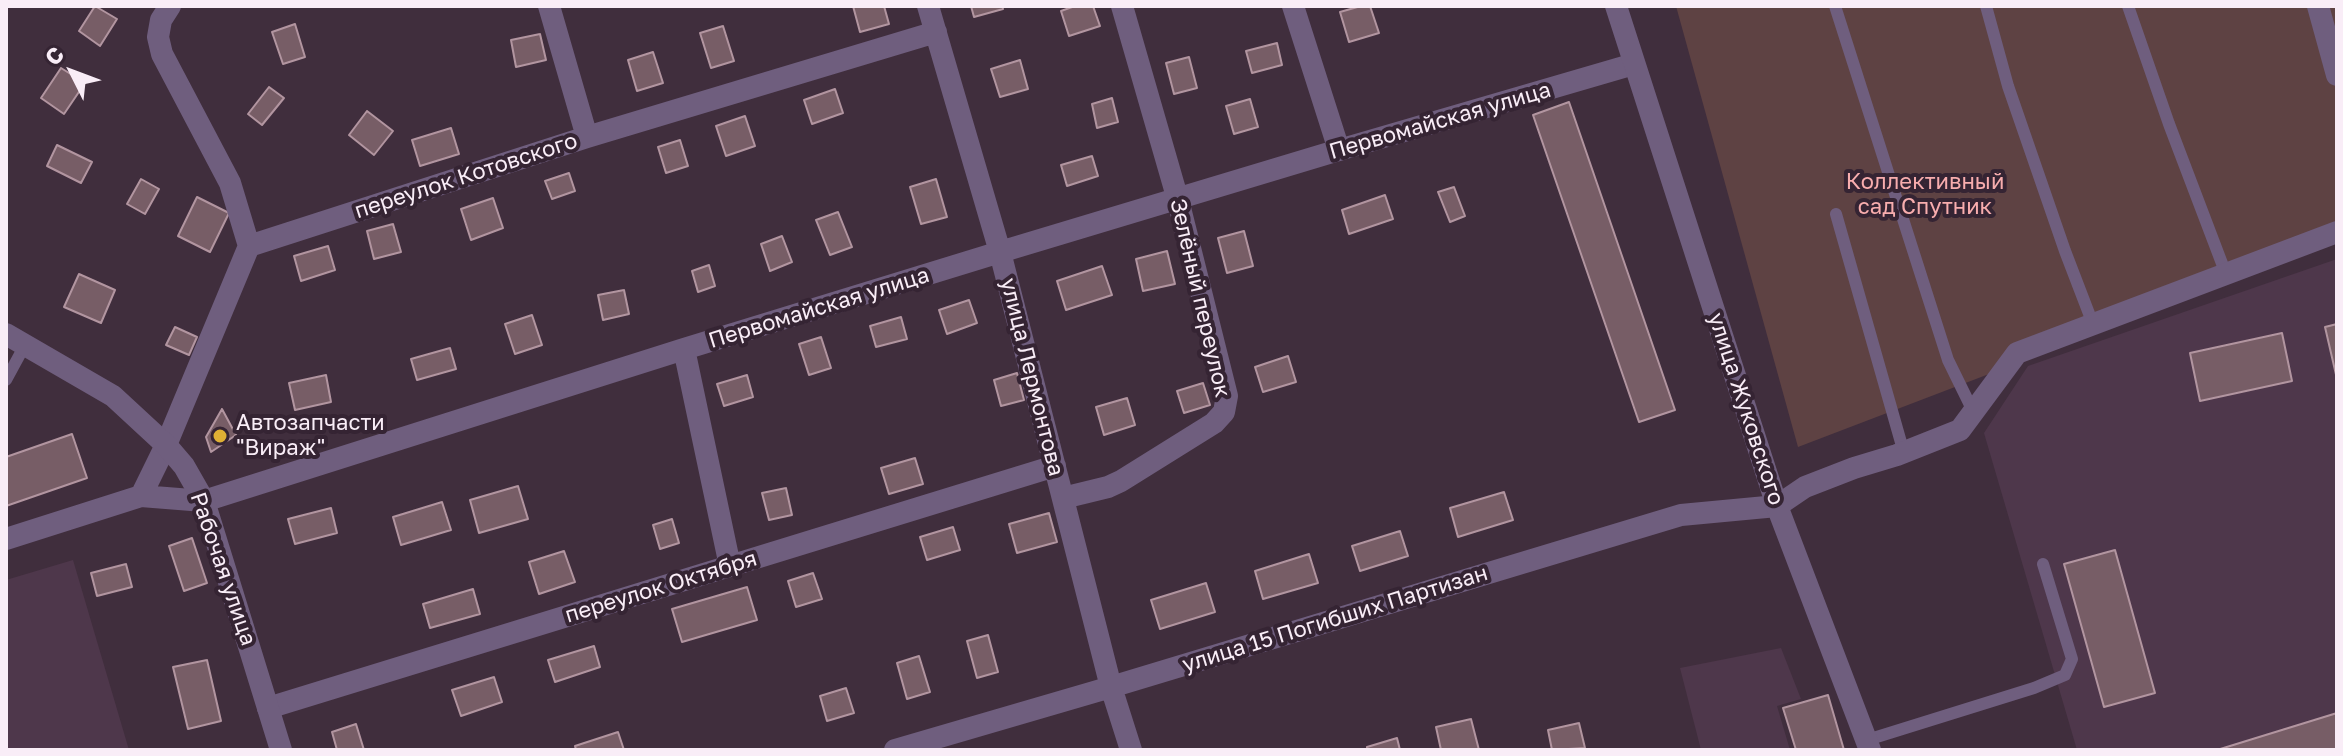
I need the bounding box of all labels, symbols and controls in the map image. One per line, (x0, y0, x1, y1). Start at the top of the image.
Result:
north arrow (32, 32, 112, 112)
text: С (39, 41, 69, 70)
street label: Первомайская улица (1326, 77, 1554, 165)
street label: переулок Котовского (351, 128, 581, 224)
park label: Коллективный сад Спутник (1846, 169, 2004, 220)
street label: Зелёный переулок (1164, 196, 1236, 400)
street label: Первомайская улица (705, 262, 933, 354)
street label: улица Лермонтова (995, 275, 1069, 479)
street label: улица Жуковского (1702, 309, 1790, 509)
place label: Автозапчасти "Вираж" (236, 410, 385, 462)
marker: Автозапчасти "Вираж" (211, 427, 229, 445)
street label: Рабочая улица (184, 489, 262, 649)
street label: переулок Октября (562, 545, 760, 629)
street label: улица 15 Погибших Партизан (1179, 560, 1491, 678)

